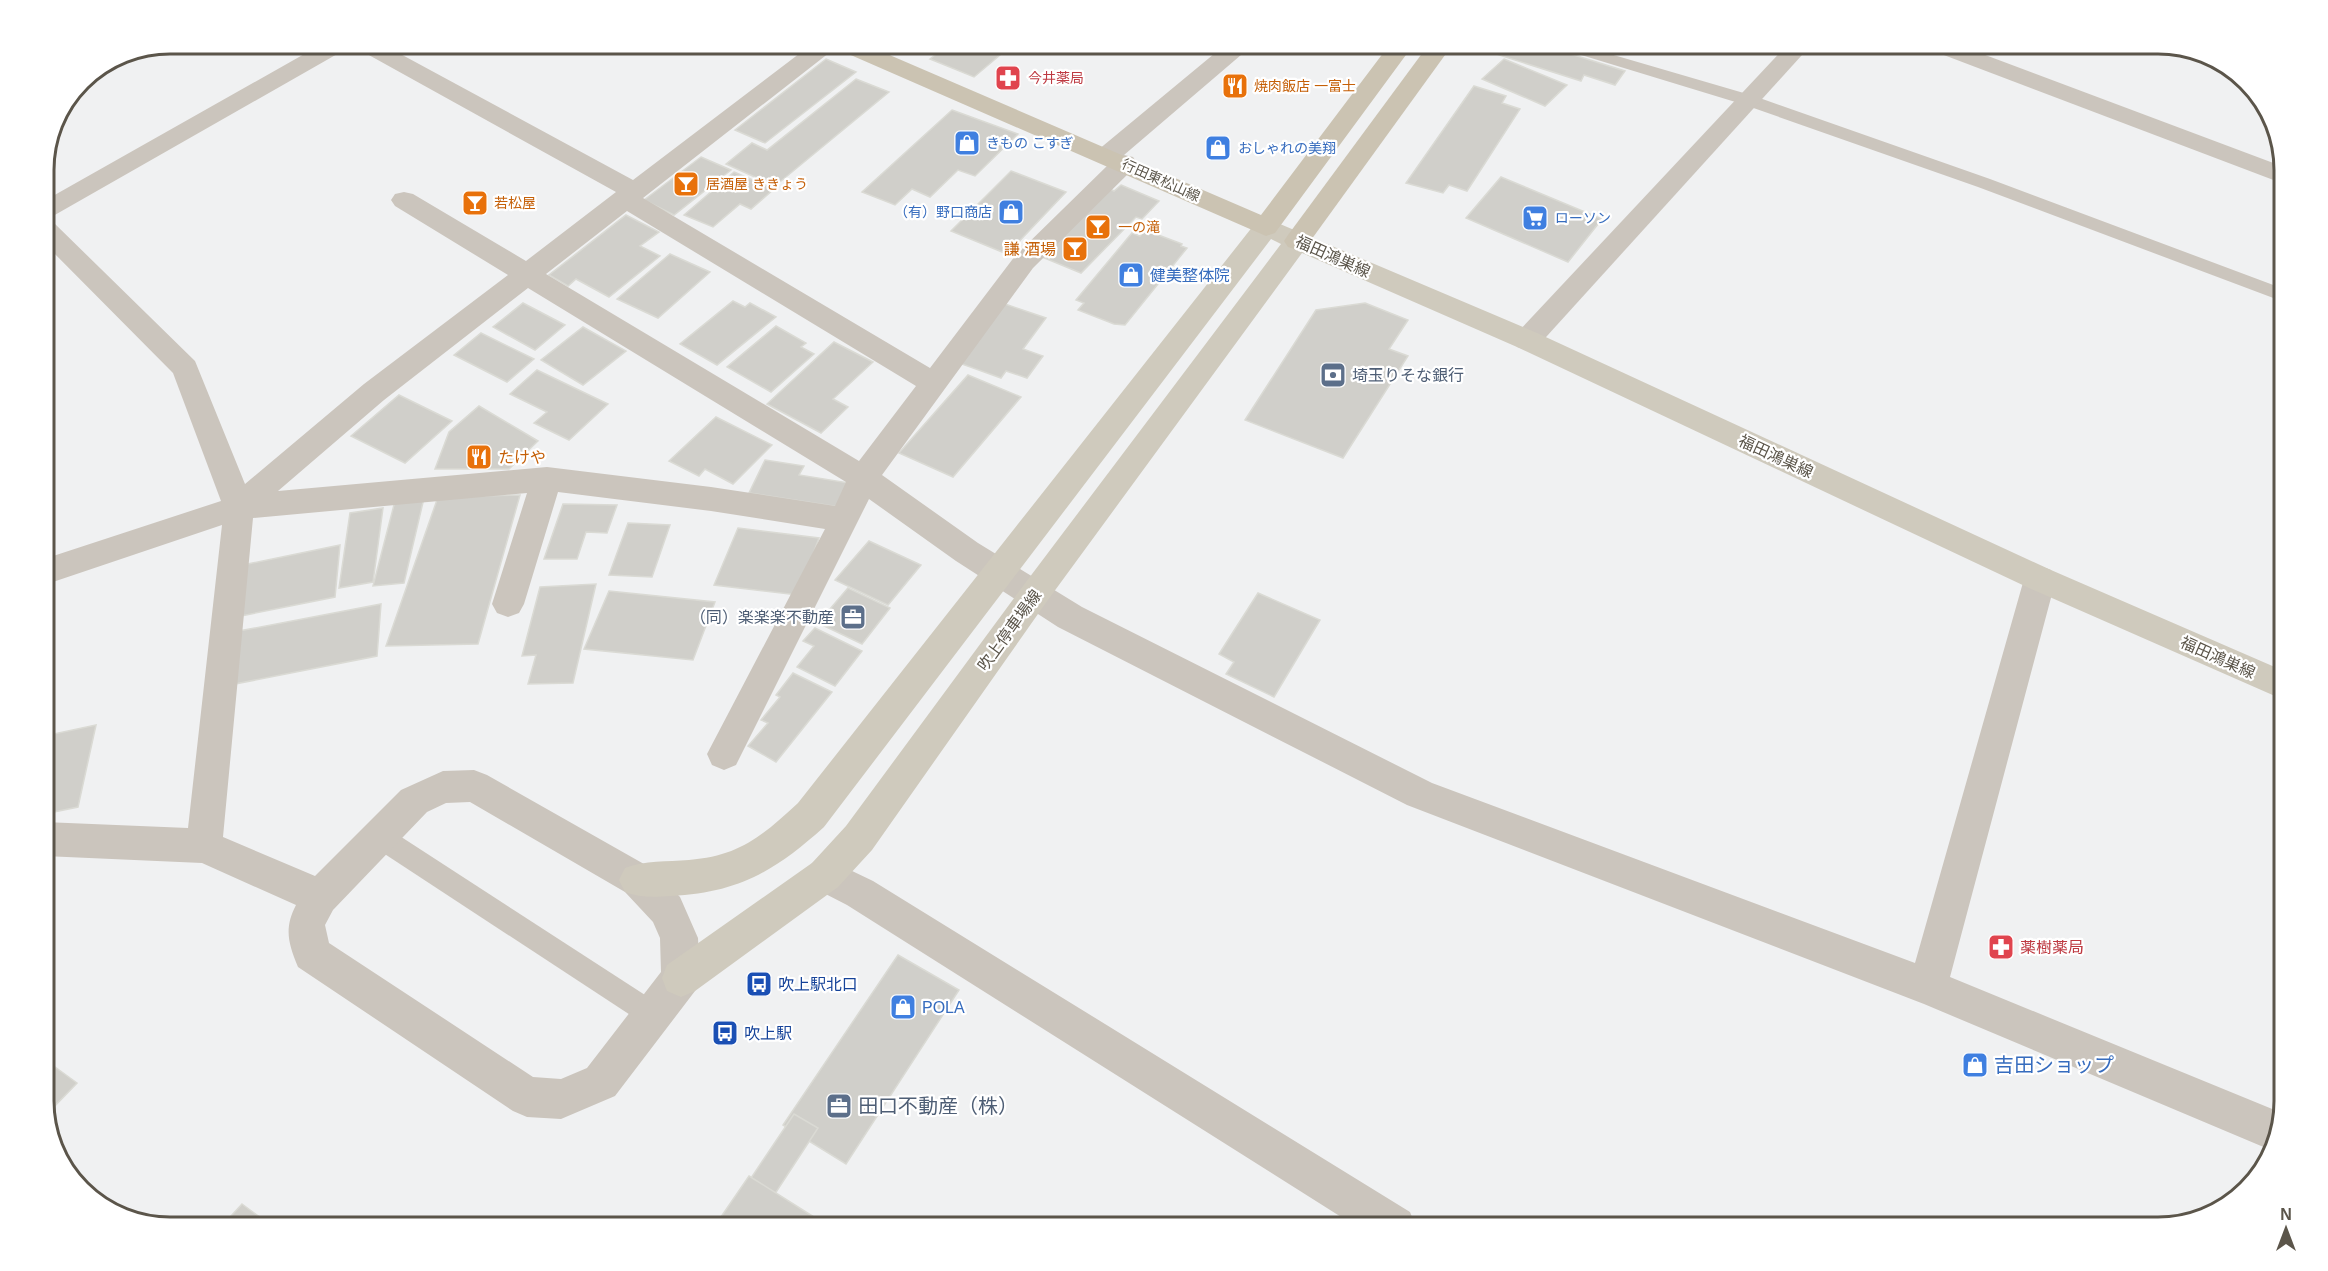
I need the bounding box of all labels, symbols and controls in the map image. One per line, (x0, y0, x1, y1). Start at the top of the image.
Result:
pharmacy icon: 今井薬局 (993, 63, 1023, 93)
place label: 今井薬局 (1028, 70, 1084, 86)
restaurant icon: 焼肉飯店 一富士 (1220, 71, 1250, 101)
place label: 焼肉飯店 一富士 (1254, 78, 1356, 94)
shop icon: きもの こすぎ (952, 128, 982, 158)
shop icon: おしゃれの美翔 (1203, 133, 1233, 163)
place label: きもの こすぎ (986, 135, 1074, 151)
place label: おしゃれの美翔 (1238, 140, 1336, 156)
street label: 行田東松山線 (1119, 156, 1203, 204)
bar icon: 居酒屋 ききょう (671, 169, 701, 199)
place label: 居酒屋 ききょう (706, 176, 808, 192)
bar icon: 若松屋 (460, 188, 490, 218)
place label: 若松屋 (494, 195, 536, 211)
shop icon: （有）野口商店 (996, 197, 1026, 227)
supermarket icon: ローソン (1520, 203, 1550, 233)
place label: （有）野口商店 (894, 204, 992, 220)
place label: ローソン (1555, 210, 1611, 226)
bar icon: 一の滝 (1083, 212, 1113, 242)
place label: 一の滝 (1118, 219, 1160, 235)
street label: 福田鴻巣線 (1293, 232, 1373, 280)
bar icon: 謙 酒場 (1060, 234, 1090, 264)
place label: 謙 酒場 (1004, 241, 1056, 258)
shop icon: 健美整体院 (1116, 260, 1146, 290)
place label: 健美整体院 (1150, 267, 1230, 284)
bank icon: 埼玉りそな銀行 (1318, 360, 1348, 390)
place label: 埼玉りそな銀行 (1352, 367, 1464, 384)
street label: 福田鴻巣線 (1736, 432, 1816, 481)
restaurant icon: たけや (464, 442, 494, 472)
place label: たけや (498, 449, 546, 466)
street label: 吹上停車場線 (974, 586, 1044, 674)
office icon: （同）楽楽楽不動産 (838, 602, 868, 632)
place label: （同）楽楽楽不動産 (690, 609, 834, 626)
street label: 福田鴻巣線 (2178, 633, 2258, 681)
pharmacy icon: 薬樹薬局 (1986, 932, 2016, 962)
place label: 薬樹薬局 (2020, 939, 2084, 956)
bus stop icon: 吹上駅北口 (744, 969, 774, 999)
place label: 吹上駅北口 (778, 976, 858, 993)
shop icon: POLA (888, 992, 918, 1022)
place label: POLA (922, 999, 965, 1016)
bus stop icon: 吹上駅 (710, 1018, 740, 1048)
place label: 吹上駅 (744, 1025, 792, 1042)
shop icon: 吉田ショップ (1960, 1050, 1990, 1080)
place label: 吉田ショップ (1994, 1054, 2114, 1076)
office icon: 田口不動産（株） (824, 1091, 854, 1121)
place label: 田口不動産（株） (858, 1095, 1018, 1117)
north arrow (2256, 1199, 2316, 1259)
text: N (2280, 1206, 2292, 1223)

